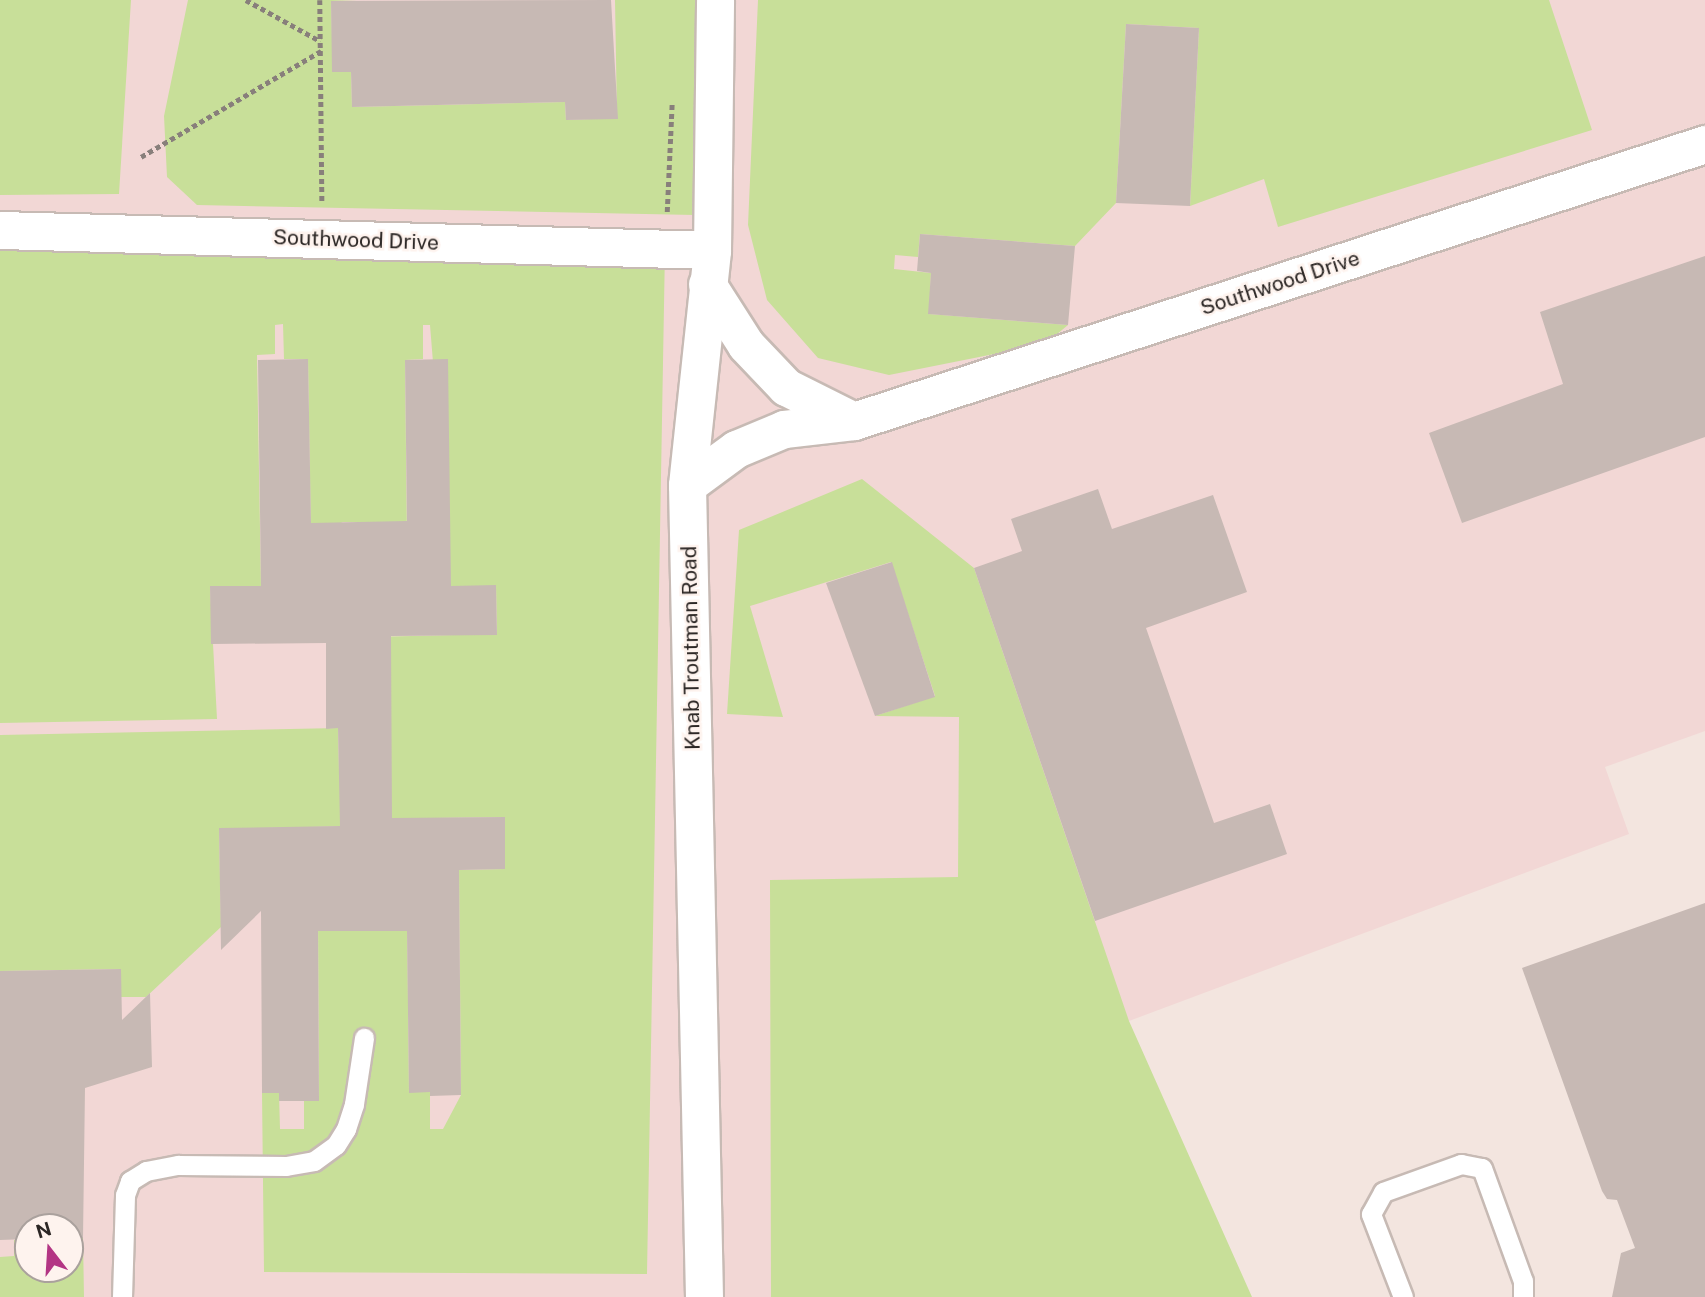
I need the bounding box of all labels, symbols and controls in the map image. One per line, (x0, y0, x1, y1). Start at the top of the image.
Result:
street label: Southwood Drive (273, 225, 439, 255)
street label: Southwood Drive (1197, 245, 1363, 321)
street label: Knab Troutman Road (677, 546, 705, 750)
north arrow (14, 1213, 84, 1283)
text: N (33, 1217, 54, 1243)

